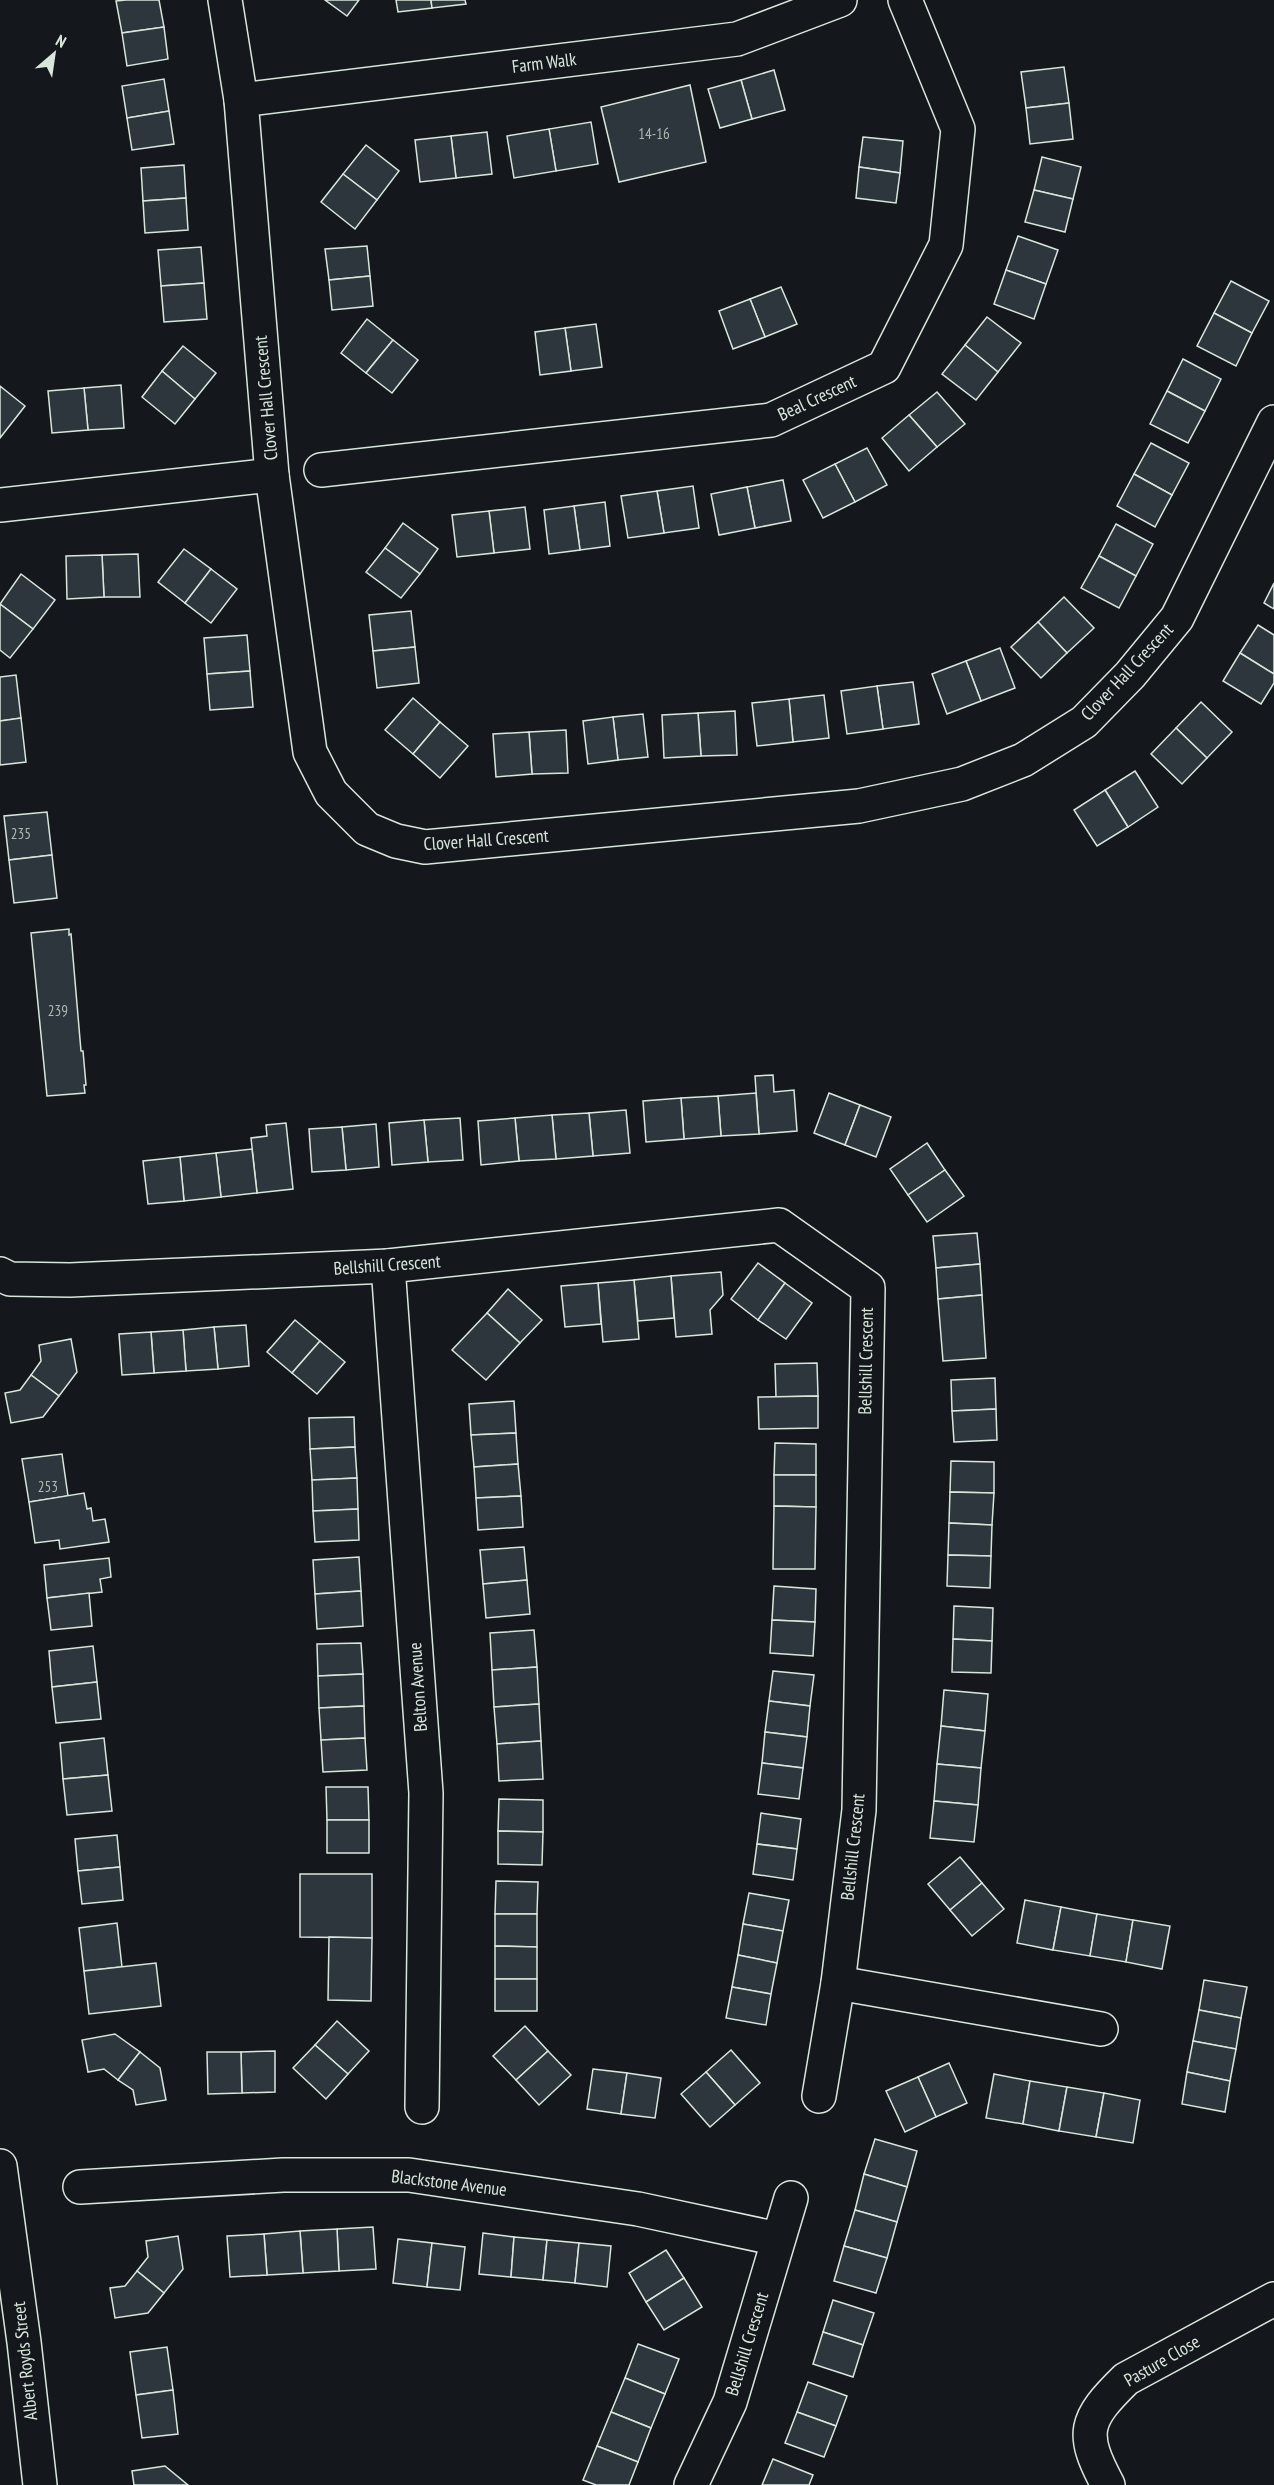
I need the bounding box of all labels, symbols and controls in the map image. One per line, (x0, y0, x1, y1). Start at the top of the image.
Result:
north arrow (24, 24, 84, 84)
text: N (53, 30, 70, 52)
street label: Farm Walk (510, 47, 577, 78)
house number: 14-16 (638, 124, 670, 143)
street label: Clover Hall Crescent (249, 335, 282, 461)
street label: Beal Crescent (774, 369, 860, 426)
street label: Clover Hall Crescent (1076, 618, 1178, 725)
house number: 235 (11, 824, 31, 843)
street label: Clover Hall Crescent (423, 824, 549, 855)
house number: 239 (48, 1001, 68, 1020)
street label: Bellshill Crescent (333, 1249, 441, 1280)
street label: Bellshill Crescent (853, 1307, 878, 1415)
house number: 253 (38, 1477, 58, 1496)
street label: Belton Avenue (403, 1642, 432, 1732)
street label: Bellshill Crescent (835, 1792, 870, 1901)
street label: Blackstone Avenue (390, 2164, 508, 2201)
street label: Bellshill Crescent (720, 2289, 773, 2399)
street label: Albert Royds Street (7, 2300, 42, 2422)
street label: Pasture Close (1120, 2330, 1204, 2391)

